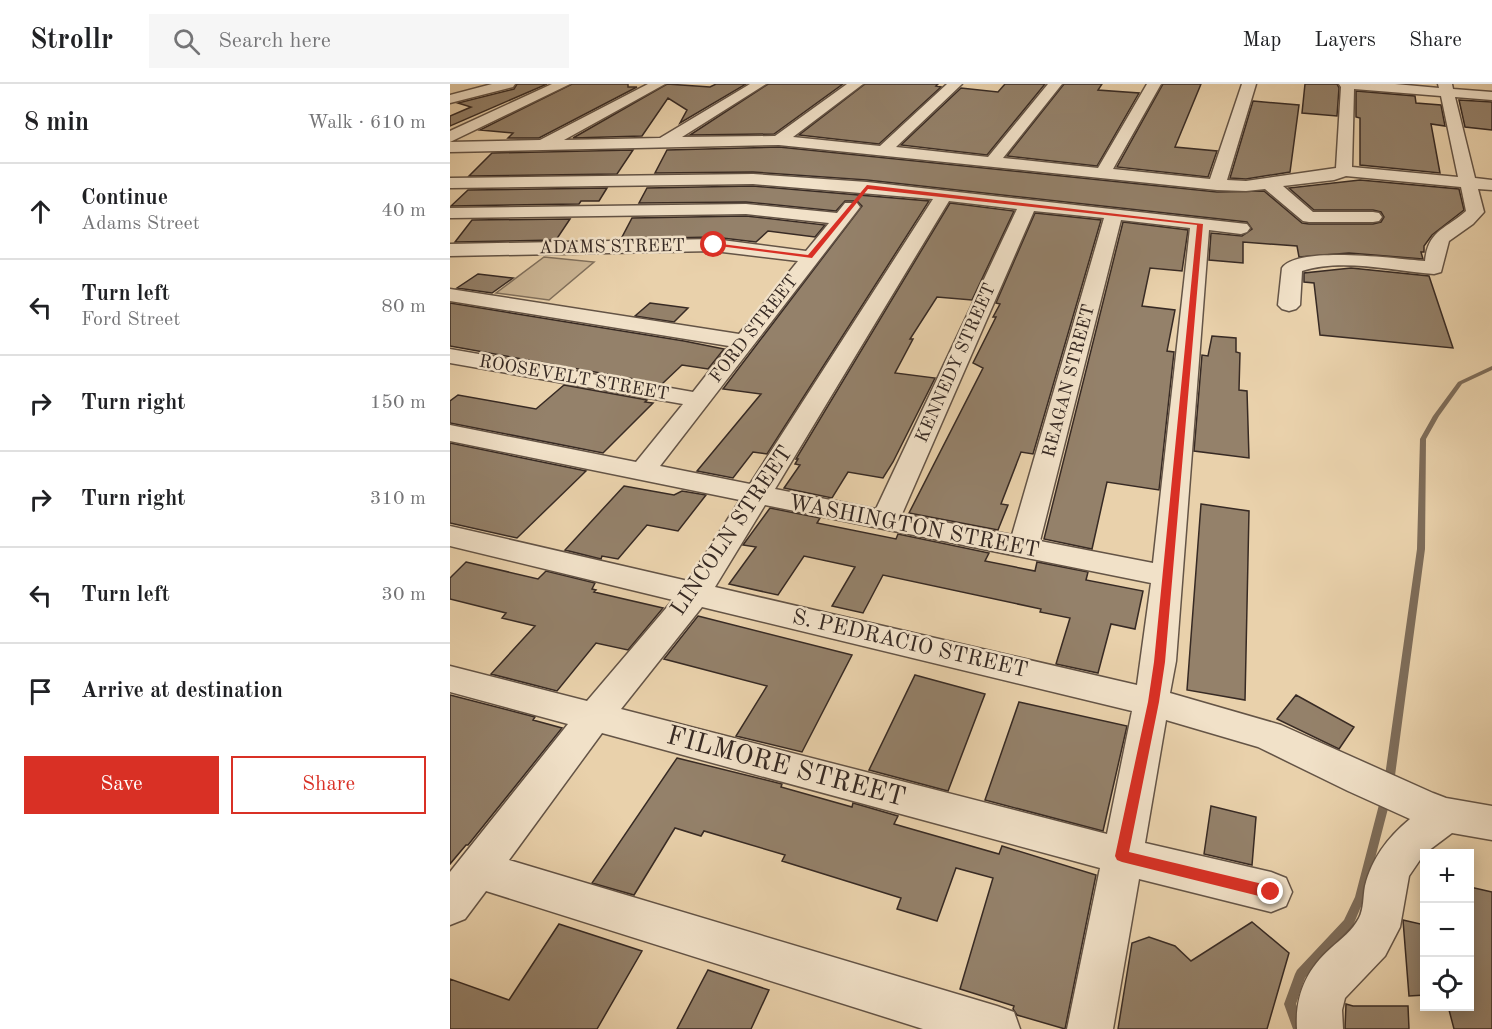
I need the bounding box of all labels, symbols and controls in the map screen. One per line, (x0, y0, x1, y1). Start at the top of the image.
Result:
search box (149, 14, 569, 68)
icon: search (170, 25, 203, 58)
text: Strollr (30, 27, 113, 55)
text: Search here (218, 30, 331, 52)
text: Map (1242, 30, 1281, 51)
text: Layers (1314, 30, 1376, 51)
text: Share (1409, 30, 1462, 51)
text: 8 min (24, 110, 89, 136)
text: Walk · 610 m (307, 113, 426, 133)
text: Continue (81, 187, 168, 209)
icon: ahead (24, 195, 57, 228)
text: 40 m (381, 201, 426, 221)
text: Adams Street (81, 214, 200, 234)
route start (700, 231, 726, 257)
street label: ADAMS STREET (539, 237, 685, 257)
street label: FORD STREET (706, 272, 802, 386)
street label: KENNEDY STREET (913, 281, 999, 445)
text: Turn left (81, 283, 170, 305)
icon: left (24, 291, 57, 324)
text: 80 m (381, 297, 426, 317)
street label: REAGAN STREET (1040, 302, 1098, 460)
text: Ford Street (81, 310, 180, 330)
street label: ROOSEVELT STREET (478, 352, 670, 404)
icon: right (24, 387, 57, 420)
text: Turn right (81, 392, 185, 414)
text: 150 m (370, 393, 426, 413)
street label: LINCOLN STREET (667, 442, 797, 620)
icon: right (24, 483, 57, 516)
text: Turn right (81, 488, 185, 510)
text: 310 m (370, 489, 426, 509)
street label: WASHINGTON STREET (787, 492, 1041, 562)
icon: left (24, 579, 57, 612)
text: Turn left (81, 584, 170, 606)
text: 30 m (381, 585, 426, 605)
street label: S. PEDRACIO STREET (790, 606, 1030, 682)
icon: arrive (24, 675, 57, 708)
text: Arrive at destination (81, 680, 283, 702)
street label: FILMORE STREET (664, 722, 908, 812)
button: Save (24, 756, 219, 814)
button: Share (231, 756, 426, 814)
map controls (1420, 849, 1474, 1011)
button: + (1420, 849, 1474, 903)
route end (1257, 878, 1283, 904)
button: − (1420, 903, 1474, 957)
button: locate (1420, 957, 1474, 1011)

